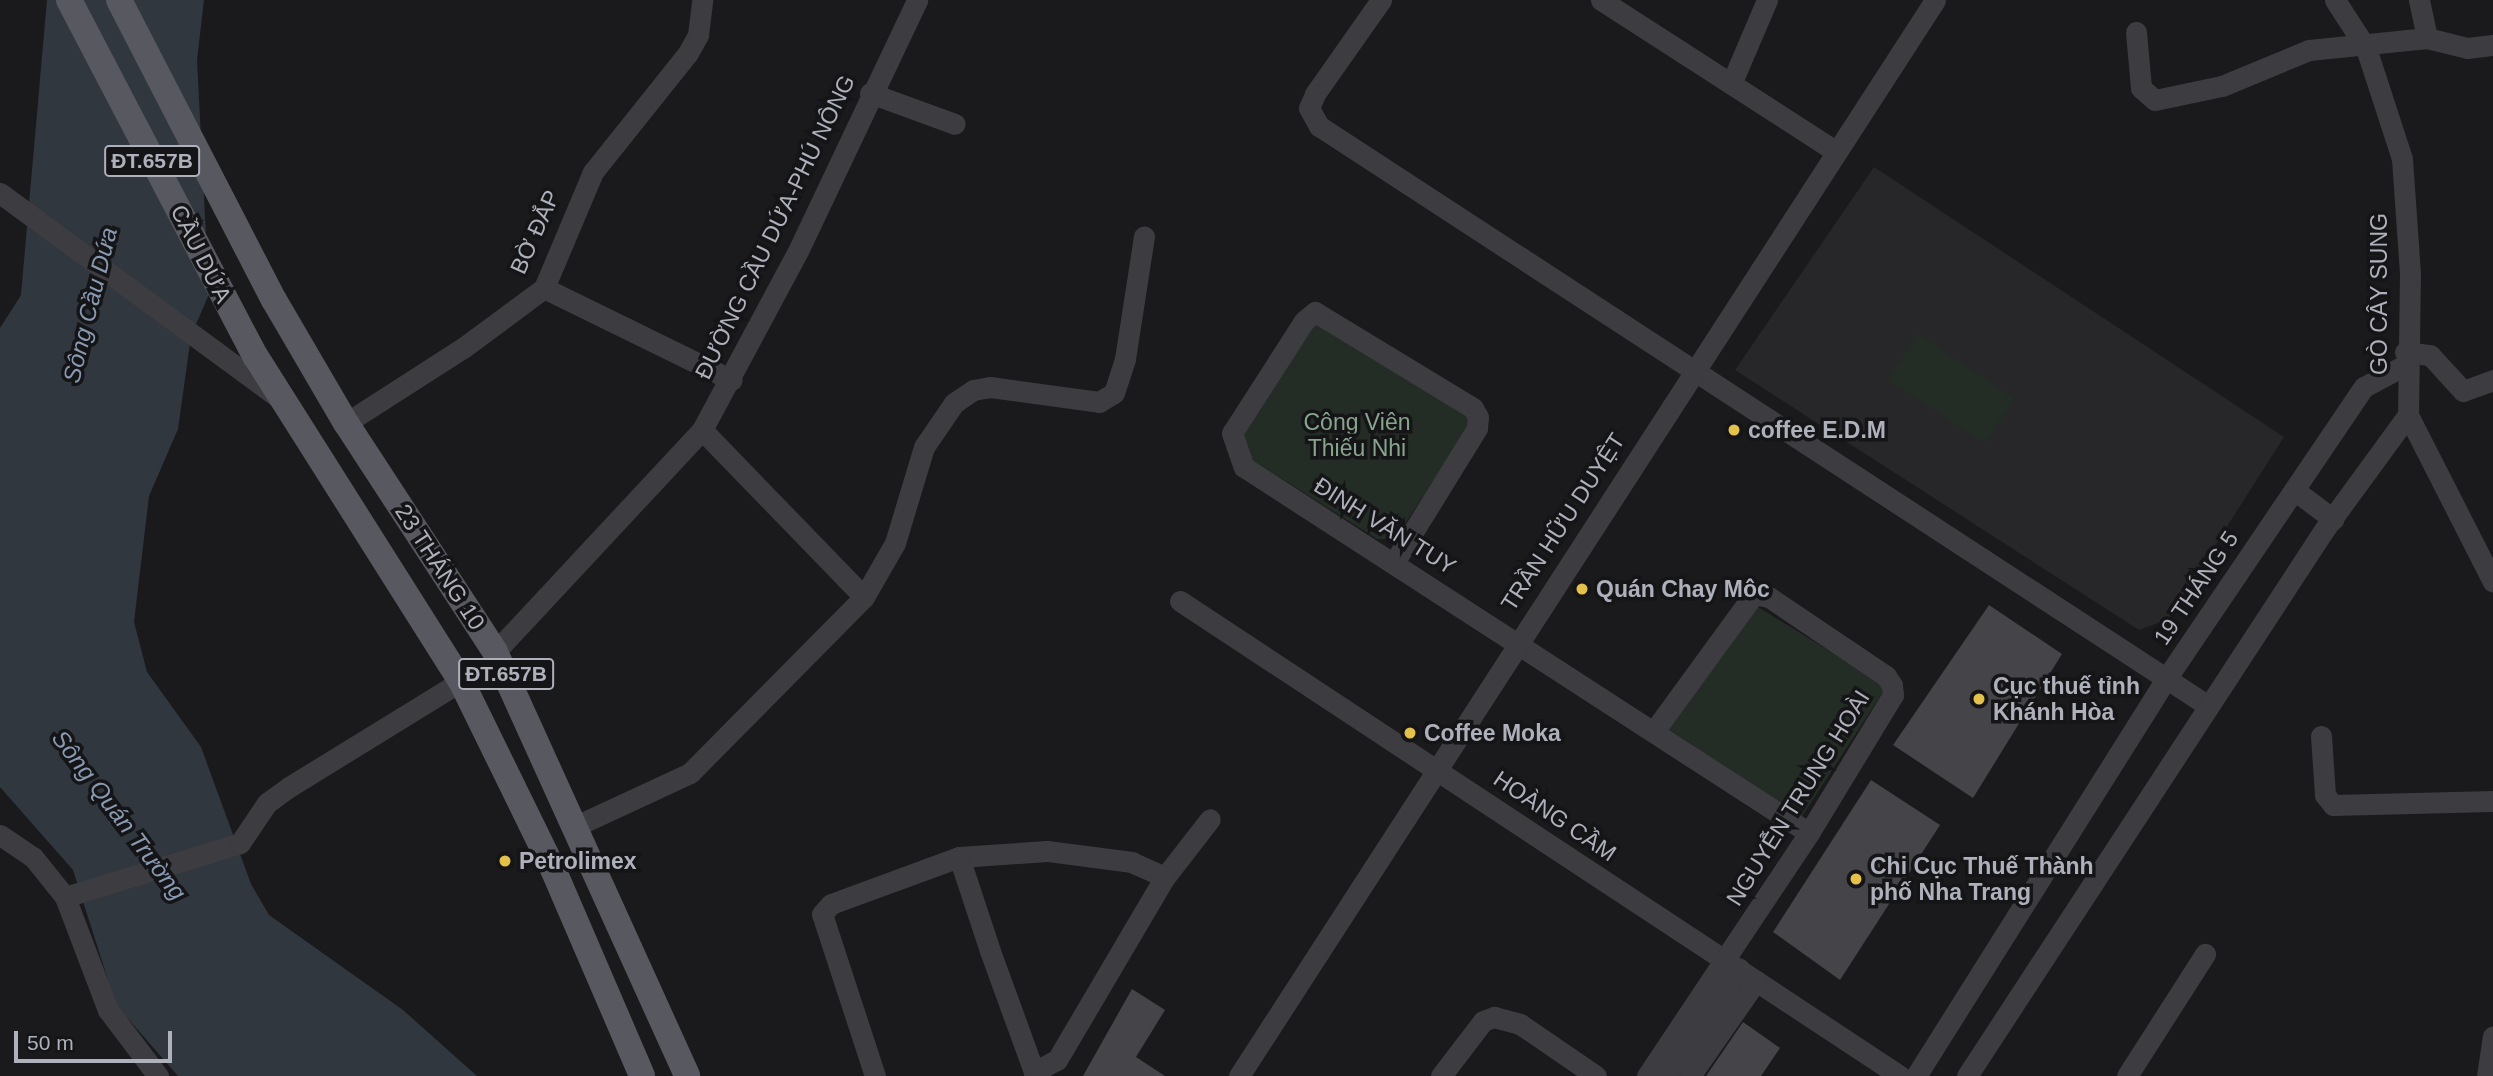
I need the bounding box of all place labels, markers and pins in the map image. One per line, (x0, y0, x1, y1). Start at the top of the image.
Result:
place label: coffee E.D.M (1748, 416, 1886, 444)
marker: coffee E.D.M (1726, 422, 1742, 438)
place label: Quán Chay Môc (1596, 575, 1770, 603)
marker: Quán Chay Môc (1574, 581, 1590, 597)
place label: Cục thuế tỉnh Khánh Hòa (1993, 672, 2140, 726)
marker: Cục thuế tỉnh Khánh Hòa (1971, 691, 1987, 707)
place label: Coffee Moka (1424, 719, 1561, 747)
marker: Coffee Moka (1402, 725, 1418, 741)
place label: Petrolimex (519, 847, 637, 875)
place label: Chi Cục Thuế Thành phố Nha Trang (1870, 852, 2094, 906)
marker: Petrolimex (497, 853, 513, 869)
marker: Chi Cục Thuế Thành phố Nha Trang (1848, 871, 1864, 887)

